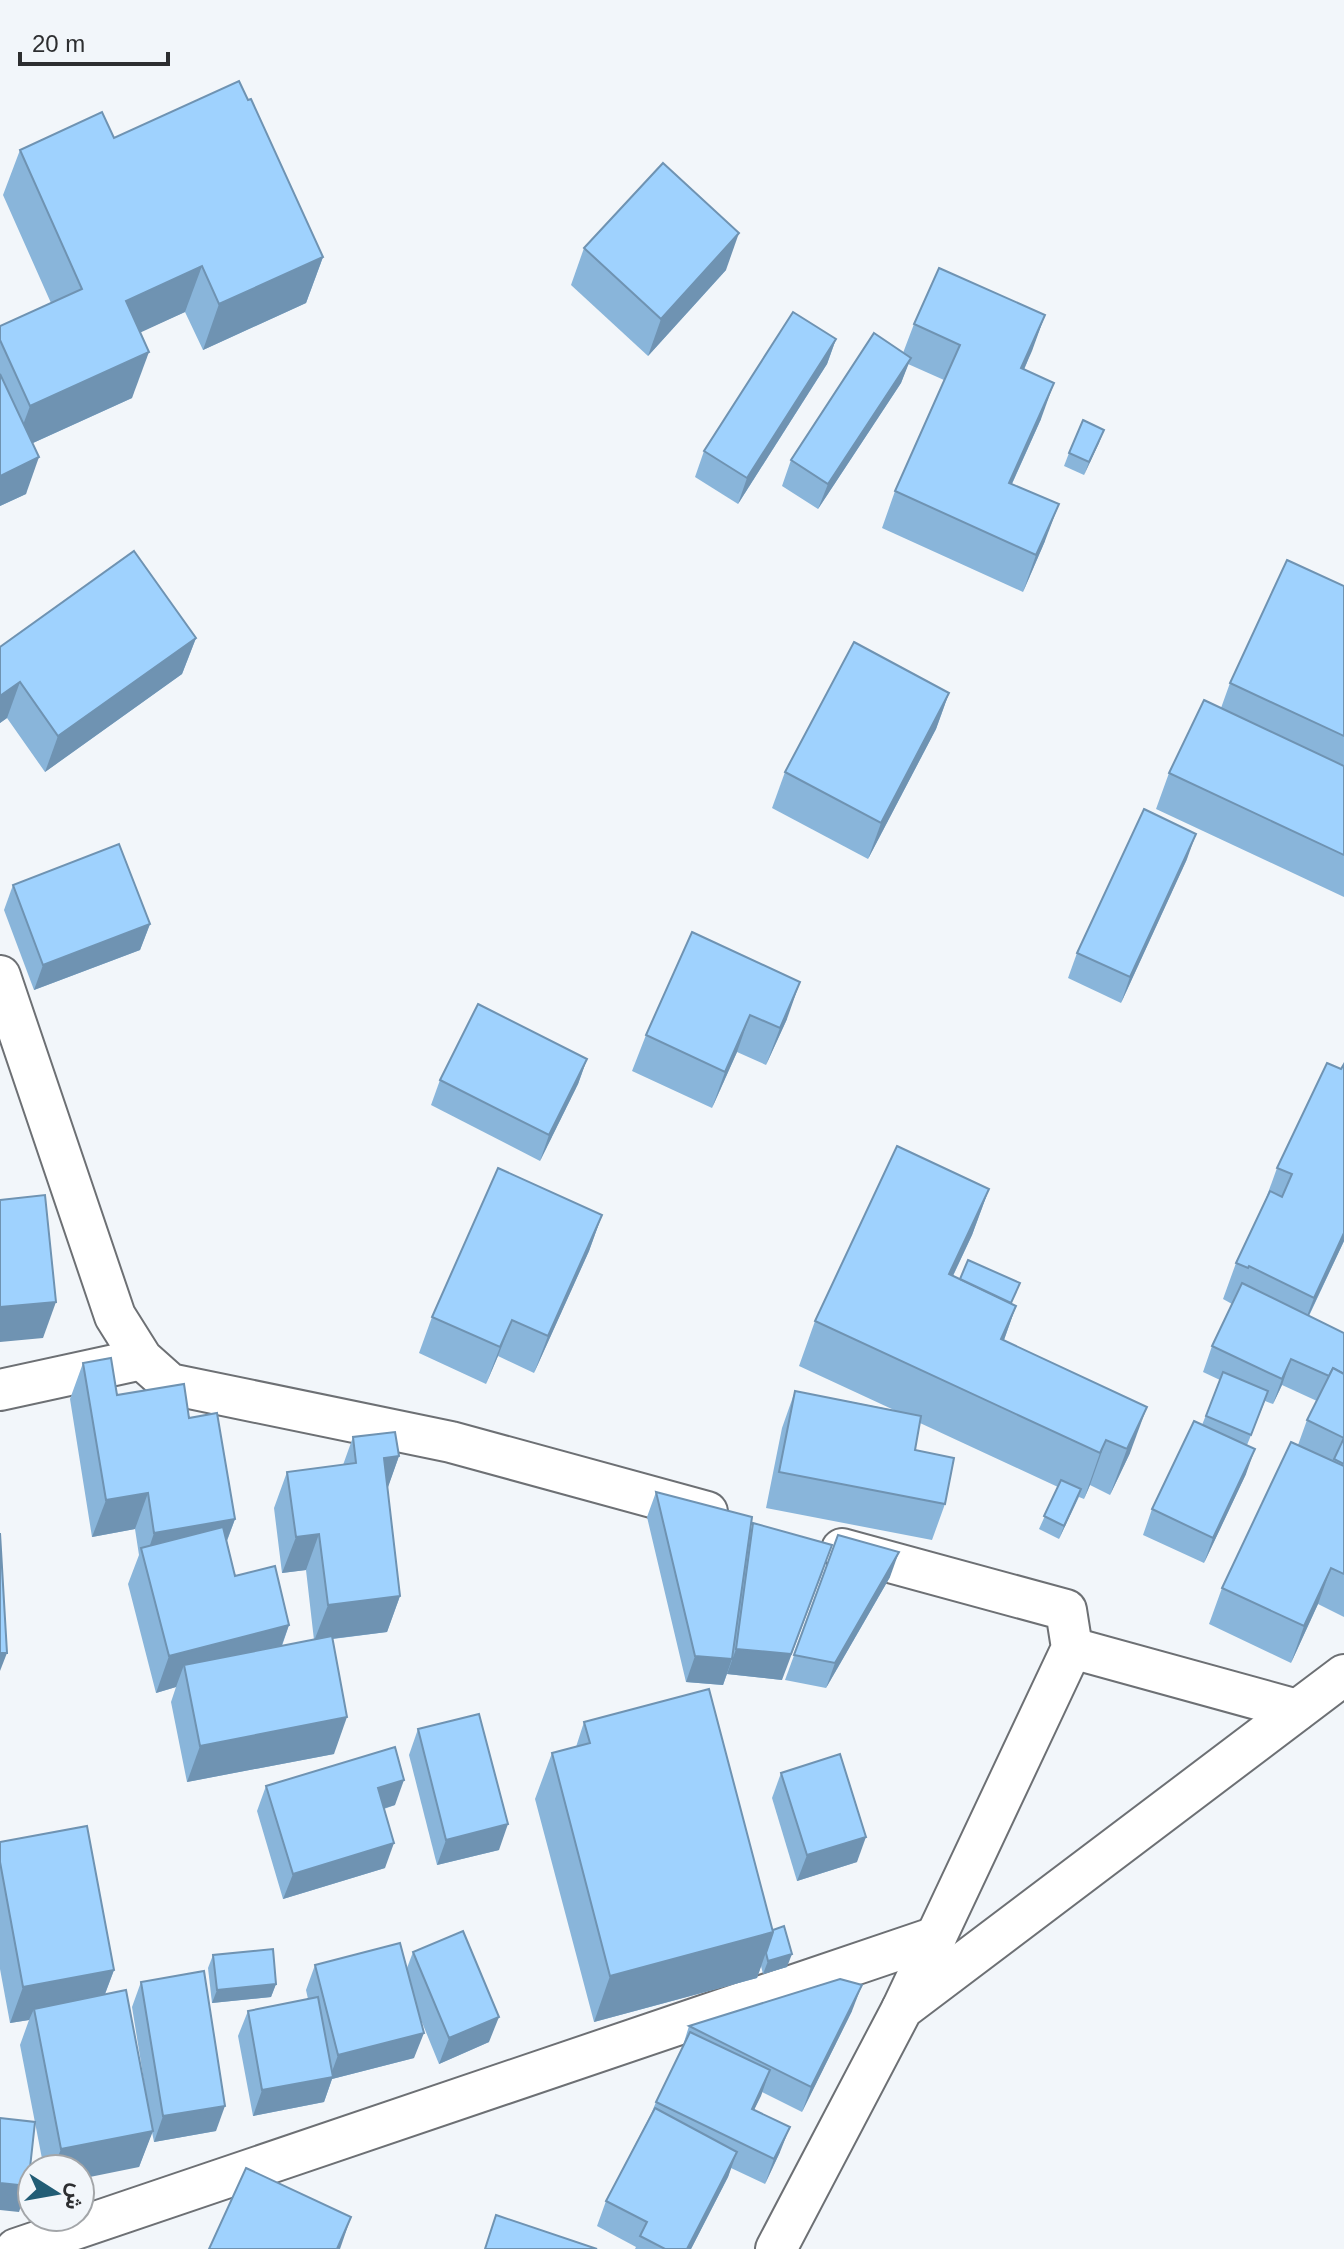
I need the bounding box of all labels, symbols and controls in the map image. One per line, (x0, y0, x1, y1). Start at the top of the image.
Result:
scale bar (20, 16, 168, 66)
text: 20 m (32, 30, 85, 57)
north arrow (16, 2153, 96, 2233)
text: ش (59, 2181, 90, 2212)

